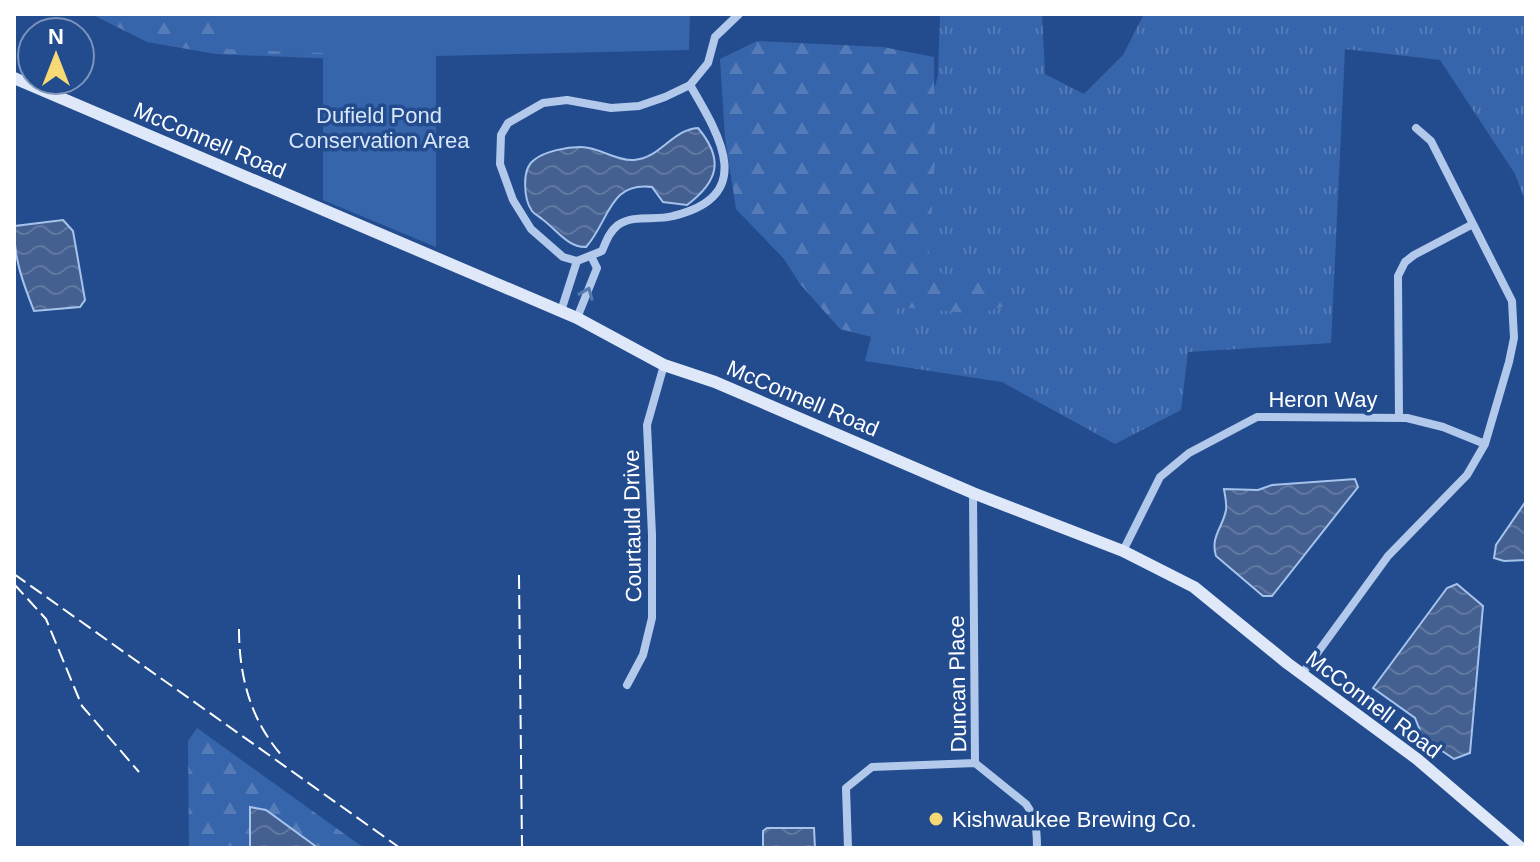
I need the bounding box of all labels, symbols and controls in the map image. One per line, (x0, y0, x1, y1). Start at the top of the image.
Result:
north arrow (16, 16, 96, 96)
text: N (48, 24, 64, 49)
street label: McConnell Road (130, 97, 290, 184)
park label: Dufield Pond Conservation Area (289, 103, 470, 153)
one-way arrow (578, 287, 594, 301)
street label: McConnell Road (723, 355, 883, 442)
street label: Heron Way (1268, 387, 1378, 412)
street label: Courtauld Drive (619, 449, 646, 603)
street label: Duncan Place (944, 615, 971, 753)
street label: McConnell Road (1301, 645, 1446, 763)
place label: Kishwaukee Brewing Co. (952, 807, 1197, 832)
marker: Kishwaukee Brewing Co. (927, 810, 945, 828)

